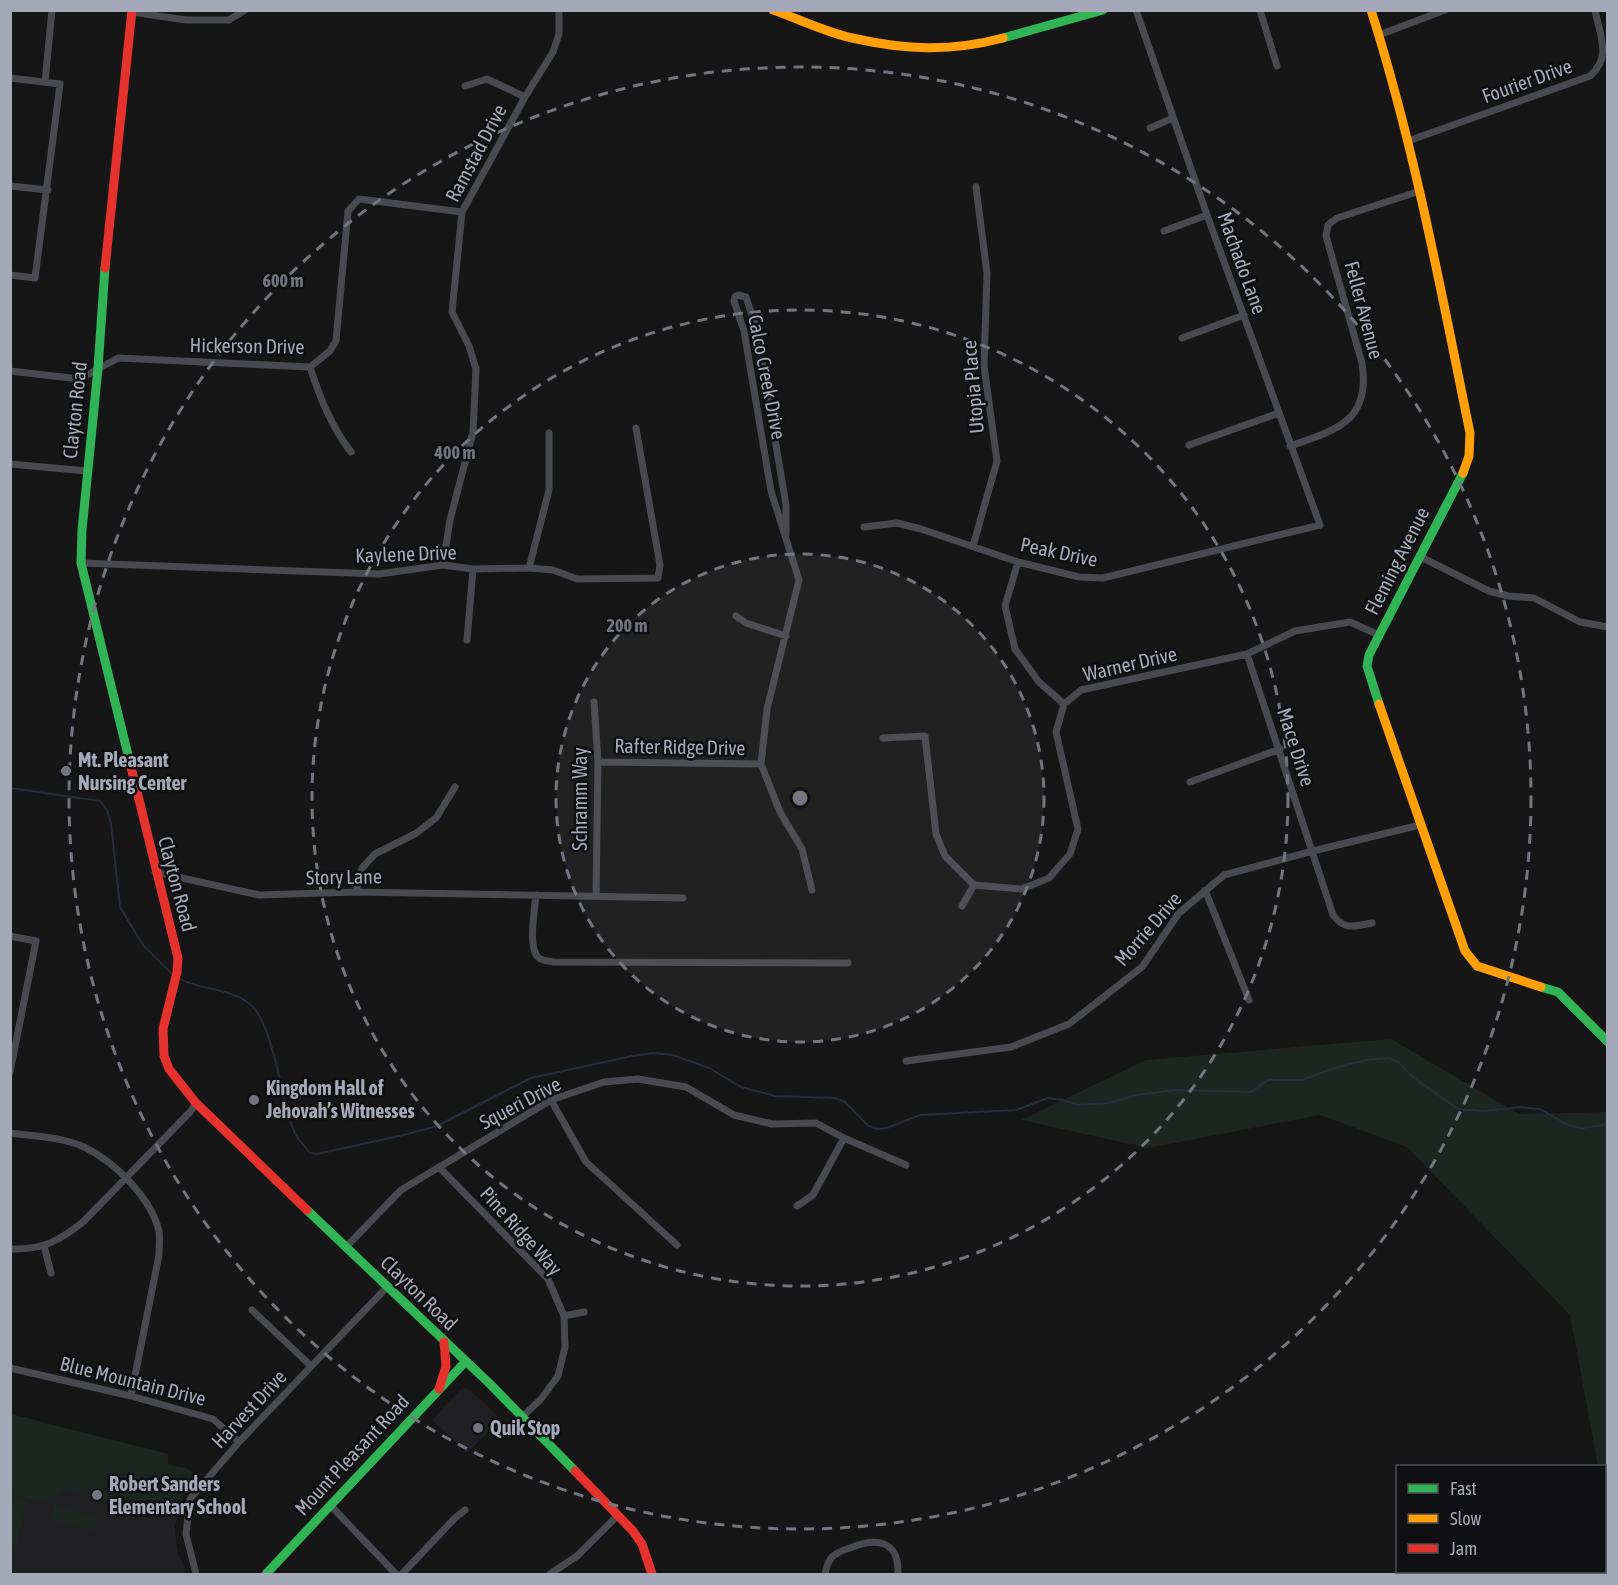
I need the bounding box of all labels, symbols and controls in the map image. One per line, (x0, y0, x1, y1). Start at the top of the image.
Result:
street label: Fourier Drive (1479, 54, 1575, 107)
street label: Ramstad Drive (440, 100, 511, 205)
street label: Machado Lane (1213, 209, 1271, 317)
street label: Feller Avenue (1340, 258, 1389, 361)
text: 600 m (263, 270, 303, 291)
street label: Calco Creek Drive (744, 313, 791, 441)
street label: Hickerson Drive (189, 333, 305, 358)
street label: Utopia Place (957, 339, 988, 435)
street label: Clayton Road (58, 360, 91, 460)
text: 400 m (434, 442, 475, 463)
street label: Fleming Avenue (1360, 503, 1434, 618)
street label: Peak Drive (1018, 532, 1100, 571)
street label: Kaylene Drive (355, 540, 457, 567)
text: 200 m (607, 615, 647, 636)
street label: Warner Drive (1081, 642, 1179, 685)
street label: Mace Drive (1273, 705, 1320, 789)
street label: Rafter Ridge Drive (614, 734, 746, 759)
street label: Schramm Way (568, 747, 591, 851)
place label: Mt. Pleasant Nursing Center (78, 748, 187, 794)
marker: Mt. Pleasant Nursing Center (59, 764, 73, 778)
centre of rings (790, 788, 810, 808)
street label: Clayton Road (154, 834, 201, 934)
street label: Story Lane (306, 864, 382, 889)
street label: Morrie Drive (1109, 887, 1186, 970)
street label: Squeri Drive (475, 1072, 564, 1134)
place label: Kingdom Hall of Jehovah’s Witnesses (265, 1076, 415, 1122)
marker: Kingdom Hall of Jehovah’s Witnesses (247, 1093, 261, 1107)
street label: Pine Ridge Way (476, 1182, 567, 1280)
street label: Clayton Road (376, 1251, 462, 1335)
street label: Blue Mountain Drive (58, 1351, 208, 1410)
street label: Harvest Drive (207, 1365, 291, 1452)
street label: Mount Pleasant Road (290, 1390, 413, 1520)
place label: Quik Stop (490, 1416, 560, 1439)
marker: Quik Stop (471, 1421, 485, 1435)
legend (1396, 1465, 1606, 1573)
place label: Robert Sanders Elementary School (109, 1472, 247, 1518)
text: Fast (1450, 1478, 1477, 1499)
marker: Robert Sanders Elementary School (90, 1488, 104, 1502)
text: Slow (1450, 1508, 1481, 1529)
text: Jam (1450, 1538, 1477, 1559)

